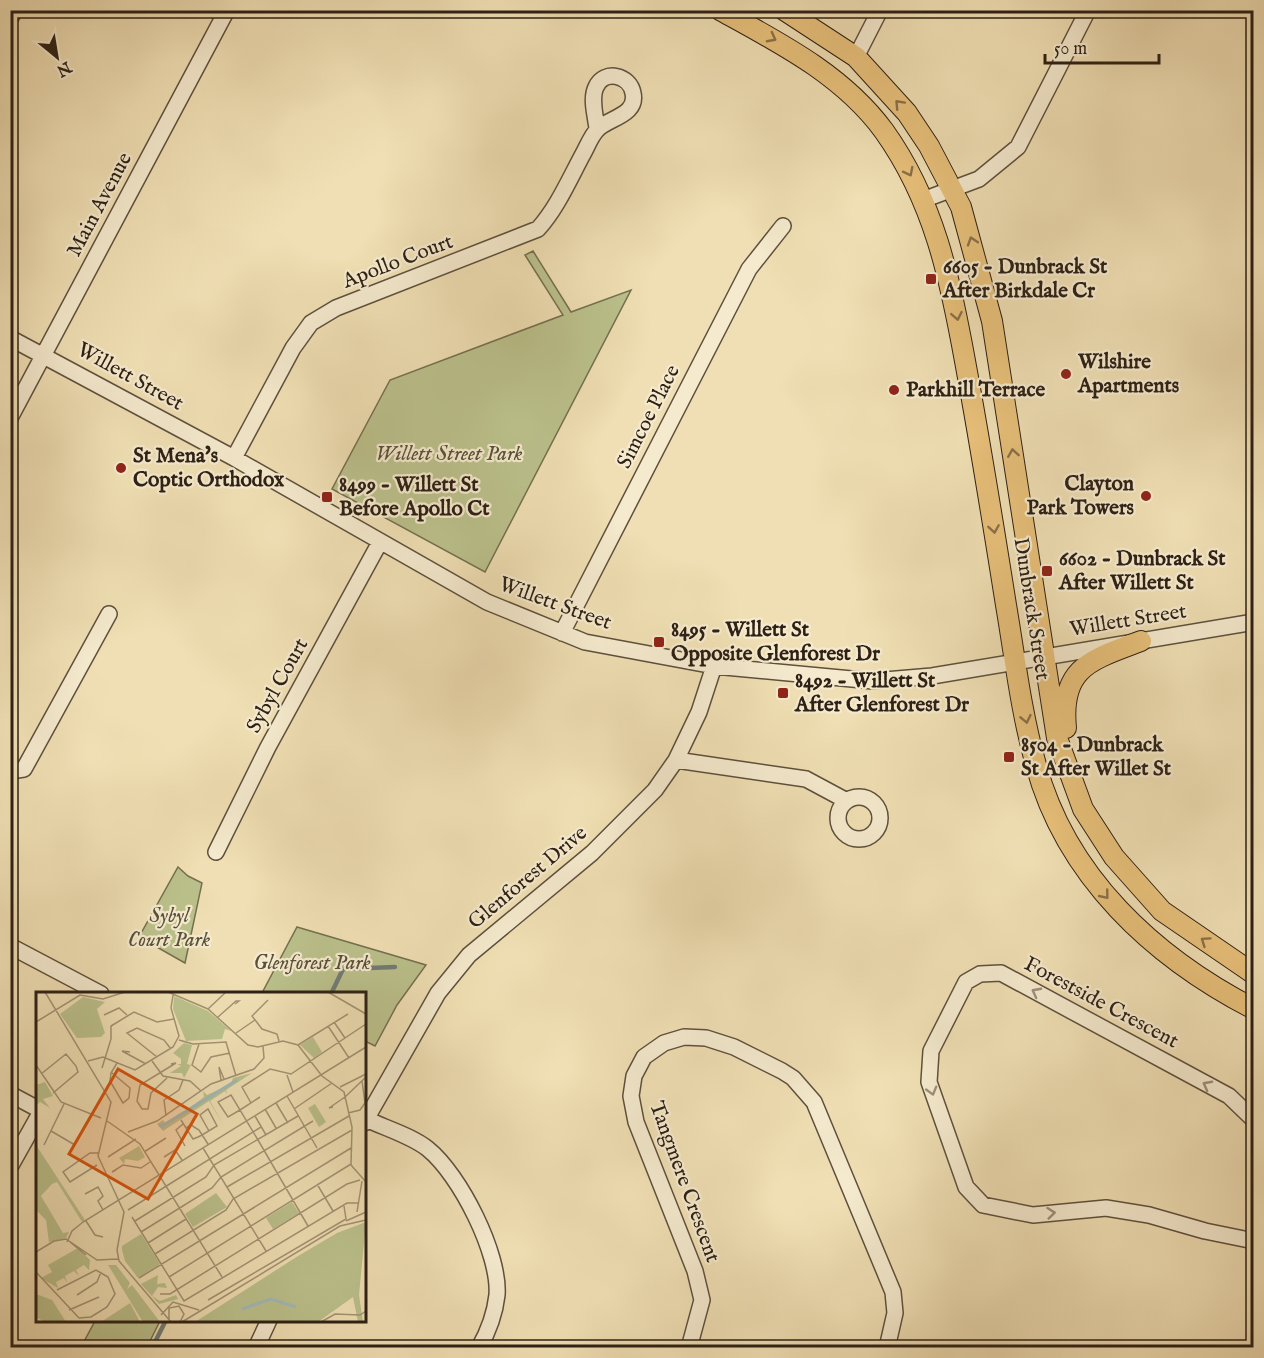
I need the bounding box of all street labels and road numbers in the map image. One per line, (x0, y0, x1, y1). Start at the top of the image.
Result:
street label: Main Avenue (61, 148, 139, 262)
street label: Apollo Court (338, 229, 457, 296)
street label: Willett Street (72, 337, 188, 417)
street label: Simcoe Place (611, 360, 687, 473)
street label: Dunbrack Street (1006, 536, 1056, 682)
street label: Willett Street (495, 571, 615, 637)
street label: Willett Street (1068, 598, 1188, 644)
street label: Sybyl Court (241, 634, 315, 738)
street label: Glenforest Drive (463, 820, 593, 936)
street label: Forestside Crescent (1019, 951, 1183, 1055)
street label: Tangmere Crescent (642, 1098, 726, 1266)

